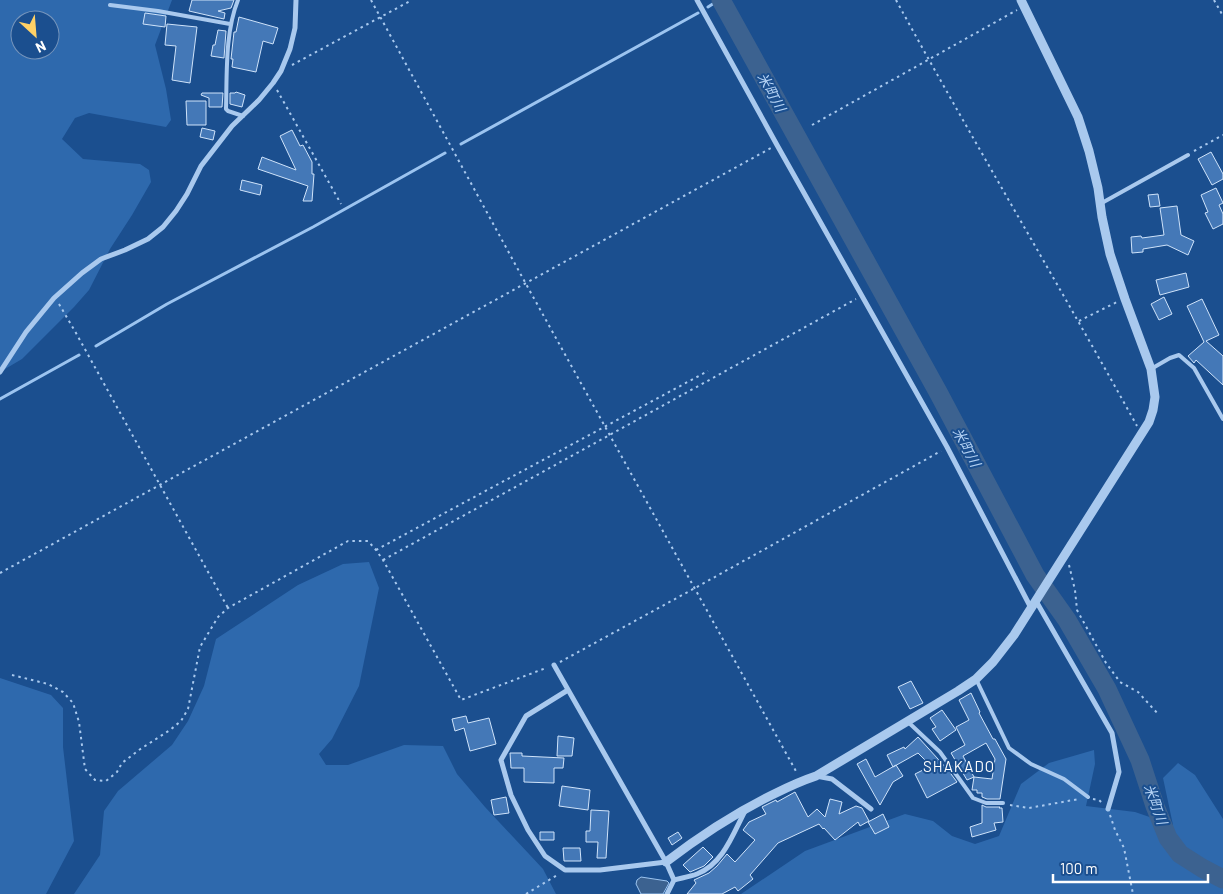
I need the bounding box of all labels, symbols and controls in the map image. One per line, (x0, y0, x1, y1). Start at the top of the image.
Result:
north arrow (10, 10, 60, 60)
text: N (33, 37, 49, 57)
water label: 米町川 (754, 70, 791, 116)
water label: 米町川 (950, 424, 985, 471)
district label: SHAKADO (923, 757, 995, 775)
water label: 米町川 (1141, 781, 1172, 829)
scale bar (1053, 852, 1208, 884)
text: 100 m (1060, 859, 1098, 877)

